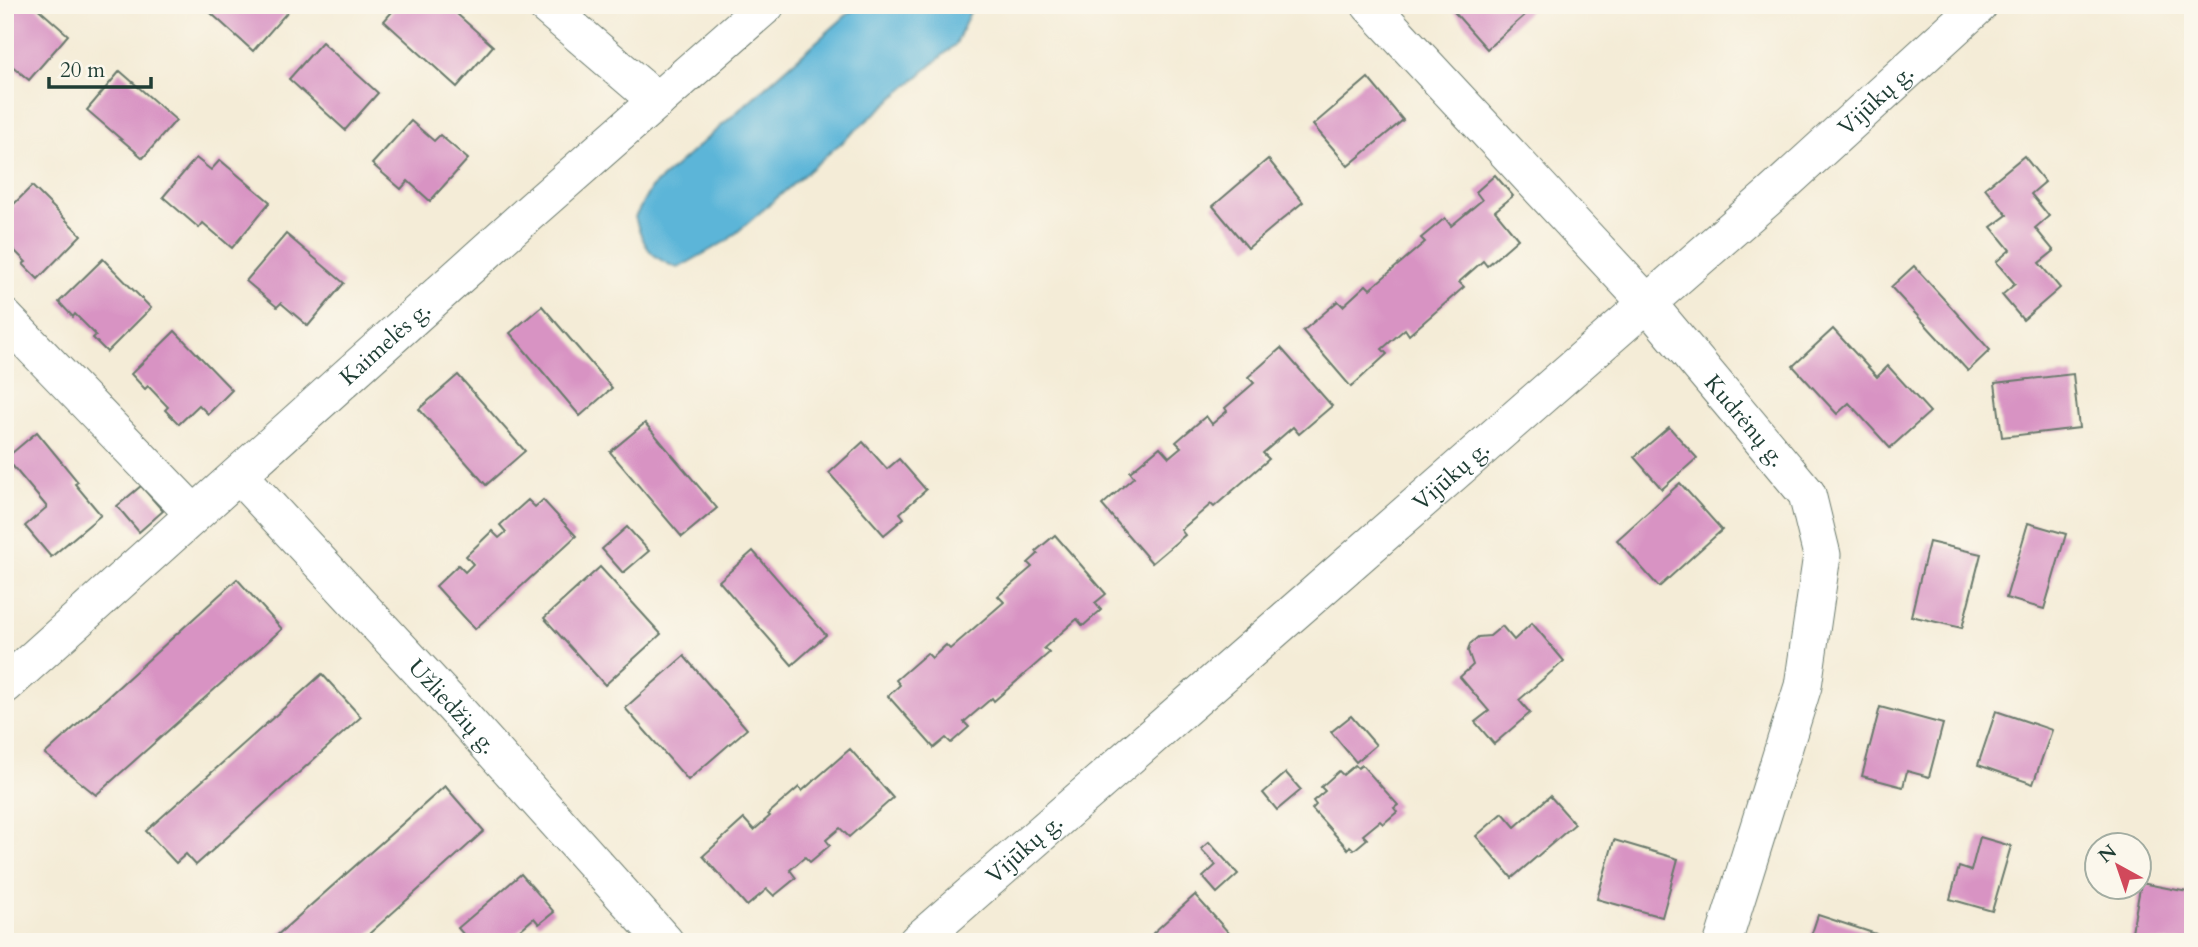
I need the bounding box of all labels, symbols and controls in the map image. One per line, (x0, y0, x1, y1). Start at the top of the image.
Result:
scale bar (49, 46, 150, 90)
text: 20 m (60, 56, 105, 85)
street label: Vijūkų g. (1831, 57, 1920, 143)
street label: Kaimelės g. (333, 294, 437, 392)
street label: Kudrėnų g. (1697, 368, 1793, 473)
street label: Vijūkų g. (1406, 434, 1496, 518)
street label: Užliedžių g. (401, 652, 504, 761)
street label: Vijūkų g. (979, 807, 1069, 891)
north arrow (2082, 832, 2152, 902)
text: N (2093, 838, 2123, 869)

